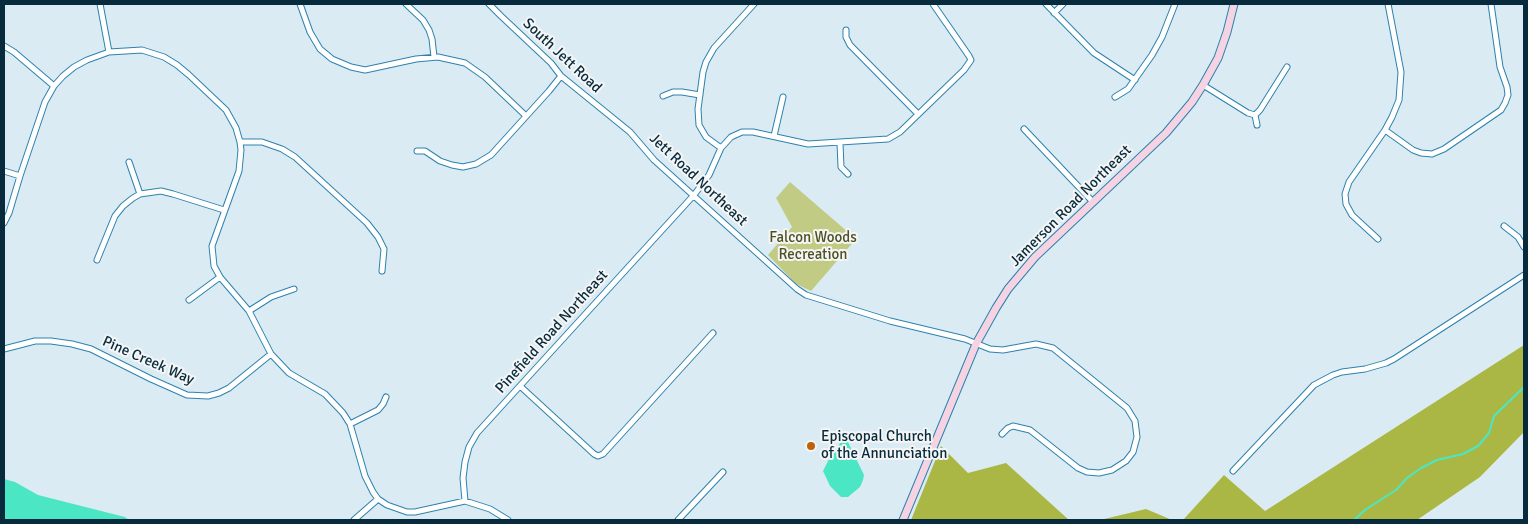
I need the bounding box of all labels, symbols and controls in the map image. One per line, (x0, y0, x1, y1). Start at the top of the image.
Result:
street label: South Jett Road (519, 15, 605, 97)
street label: Jett Road Northeast (645, 130, 751, 230)
street label: Jamerson Road Northeast (1007, 142, 1135, 270)
park label: Falcon Woods Recreation (769, 229, 857, 264)
street label: Pinefield Road Northeast (492, 267, 612, 397)
street label: Pine Creek Way (99, 333, 197, 389)
place label: Episcopal Church of the Annunciation (821, 428, 947, 463)
marker: Episcopal Church of the Annunciation (805, 440, 817, 452)

